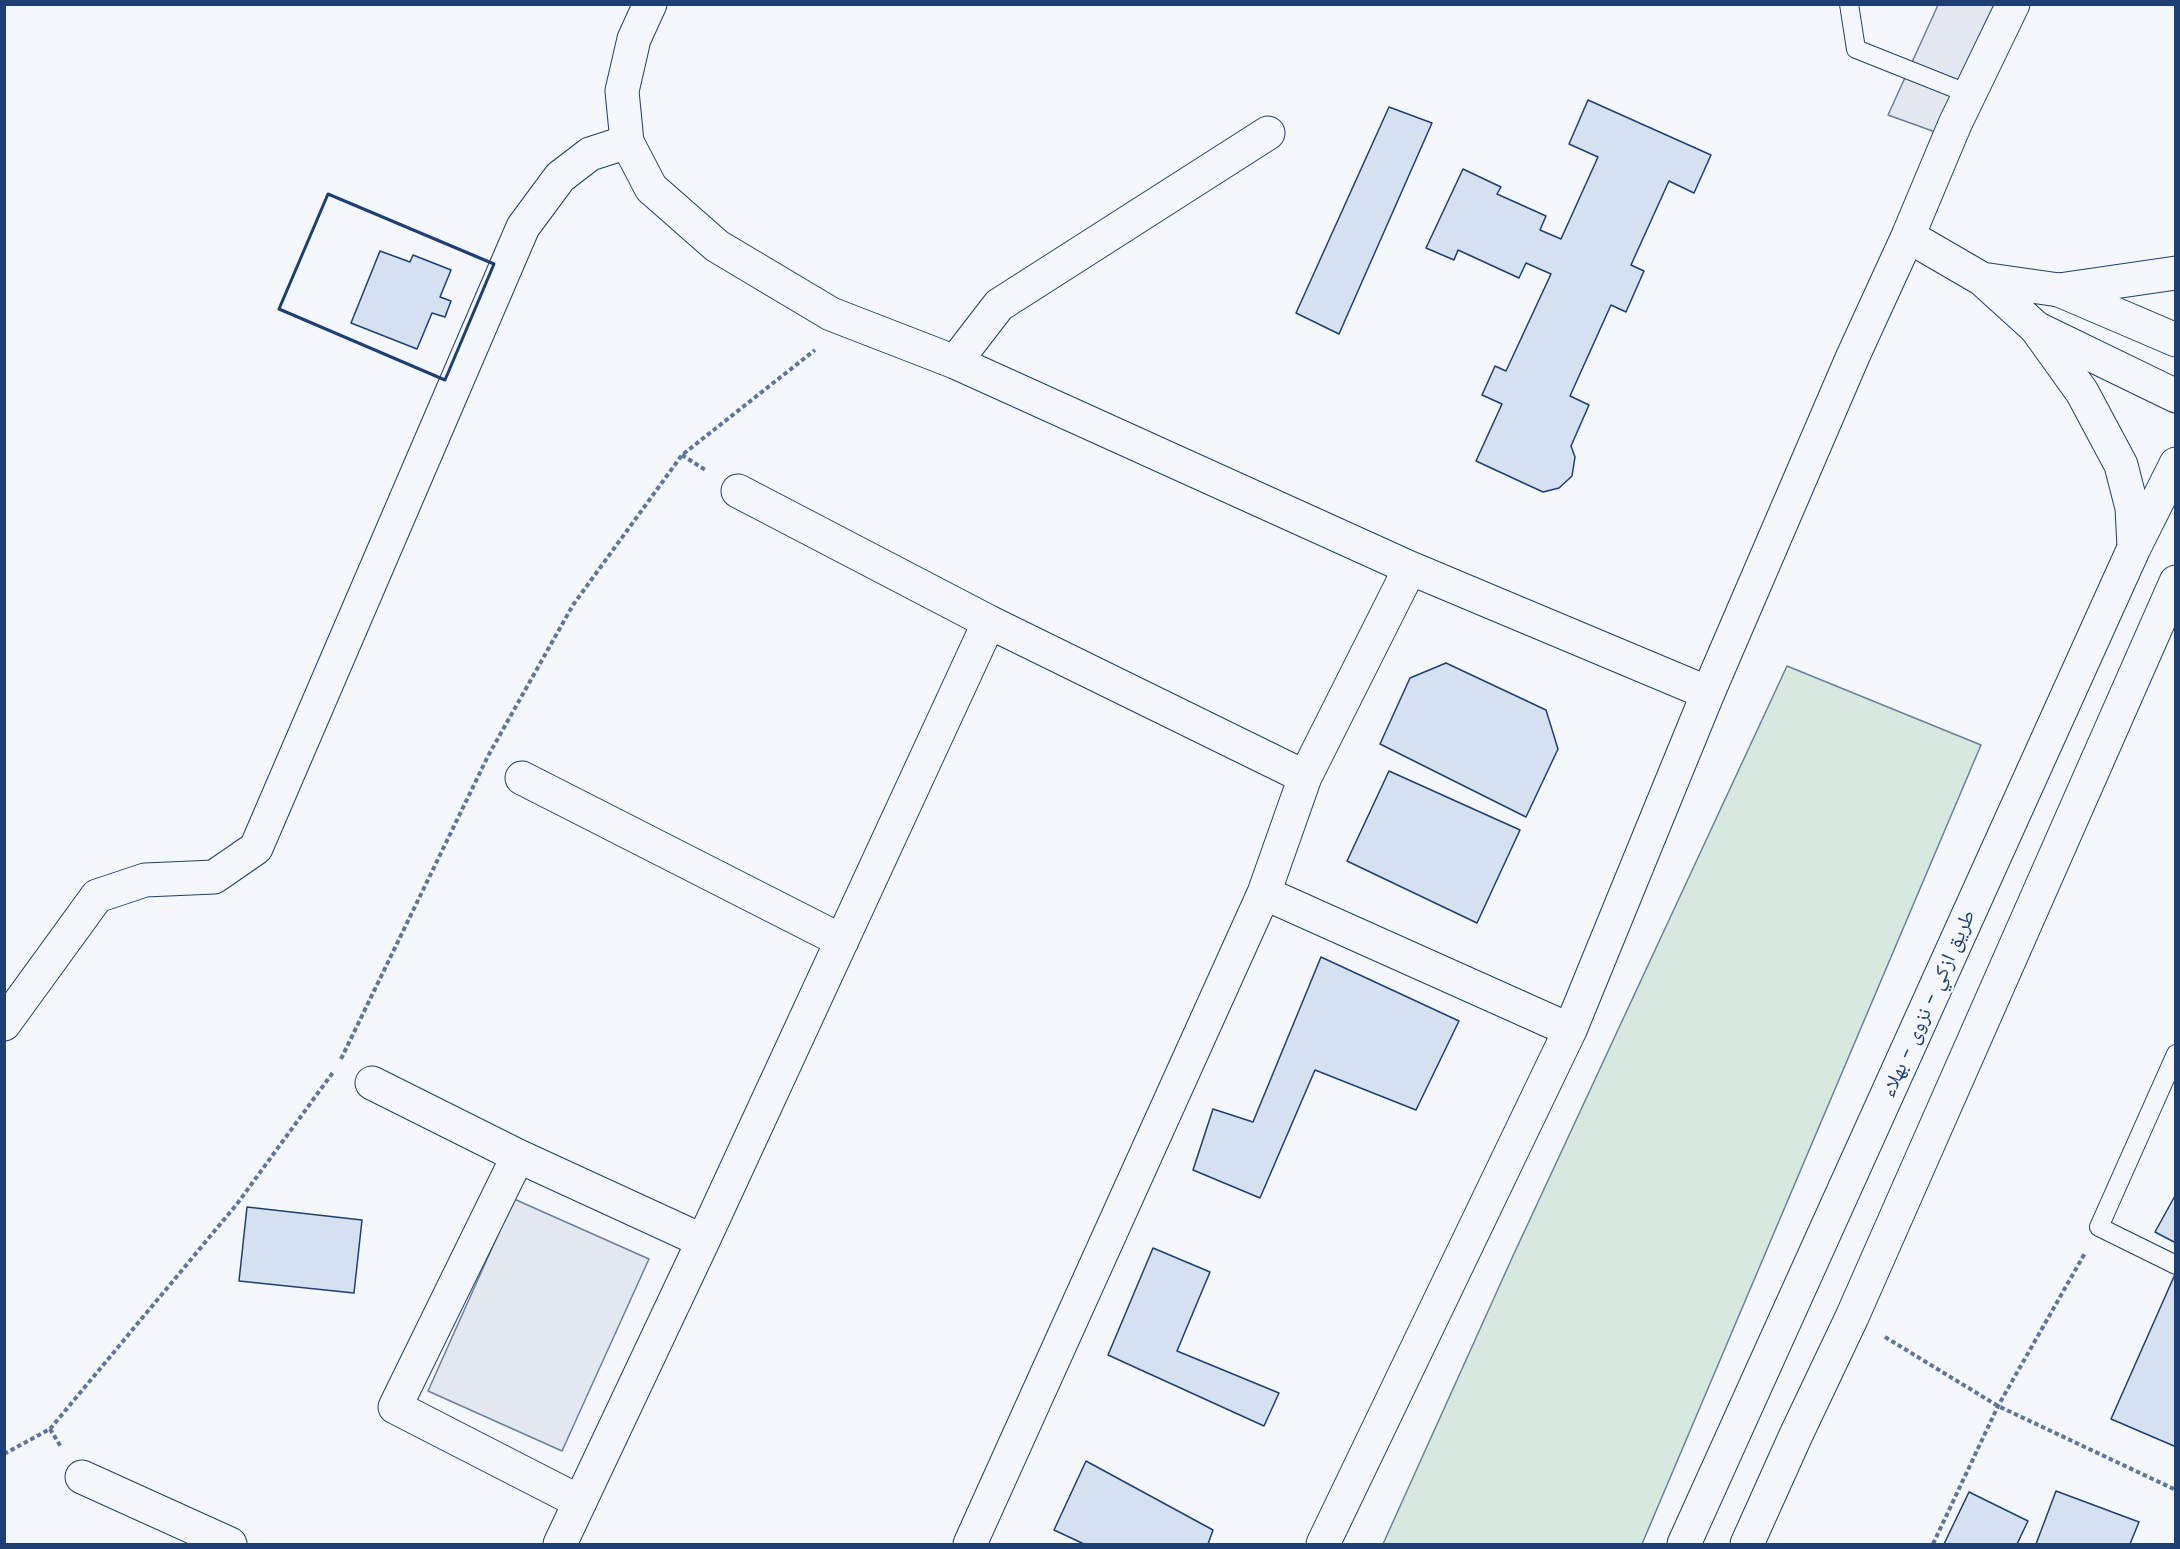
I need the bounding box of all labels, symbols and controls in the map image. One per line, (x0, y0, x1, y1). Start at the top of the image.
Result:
street label: طريق ازكي - نزوى - بهلاء (1876, 906, 1982, 1102)

